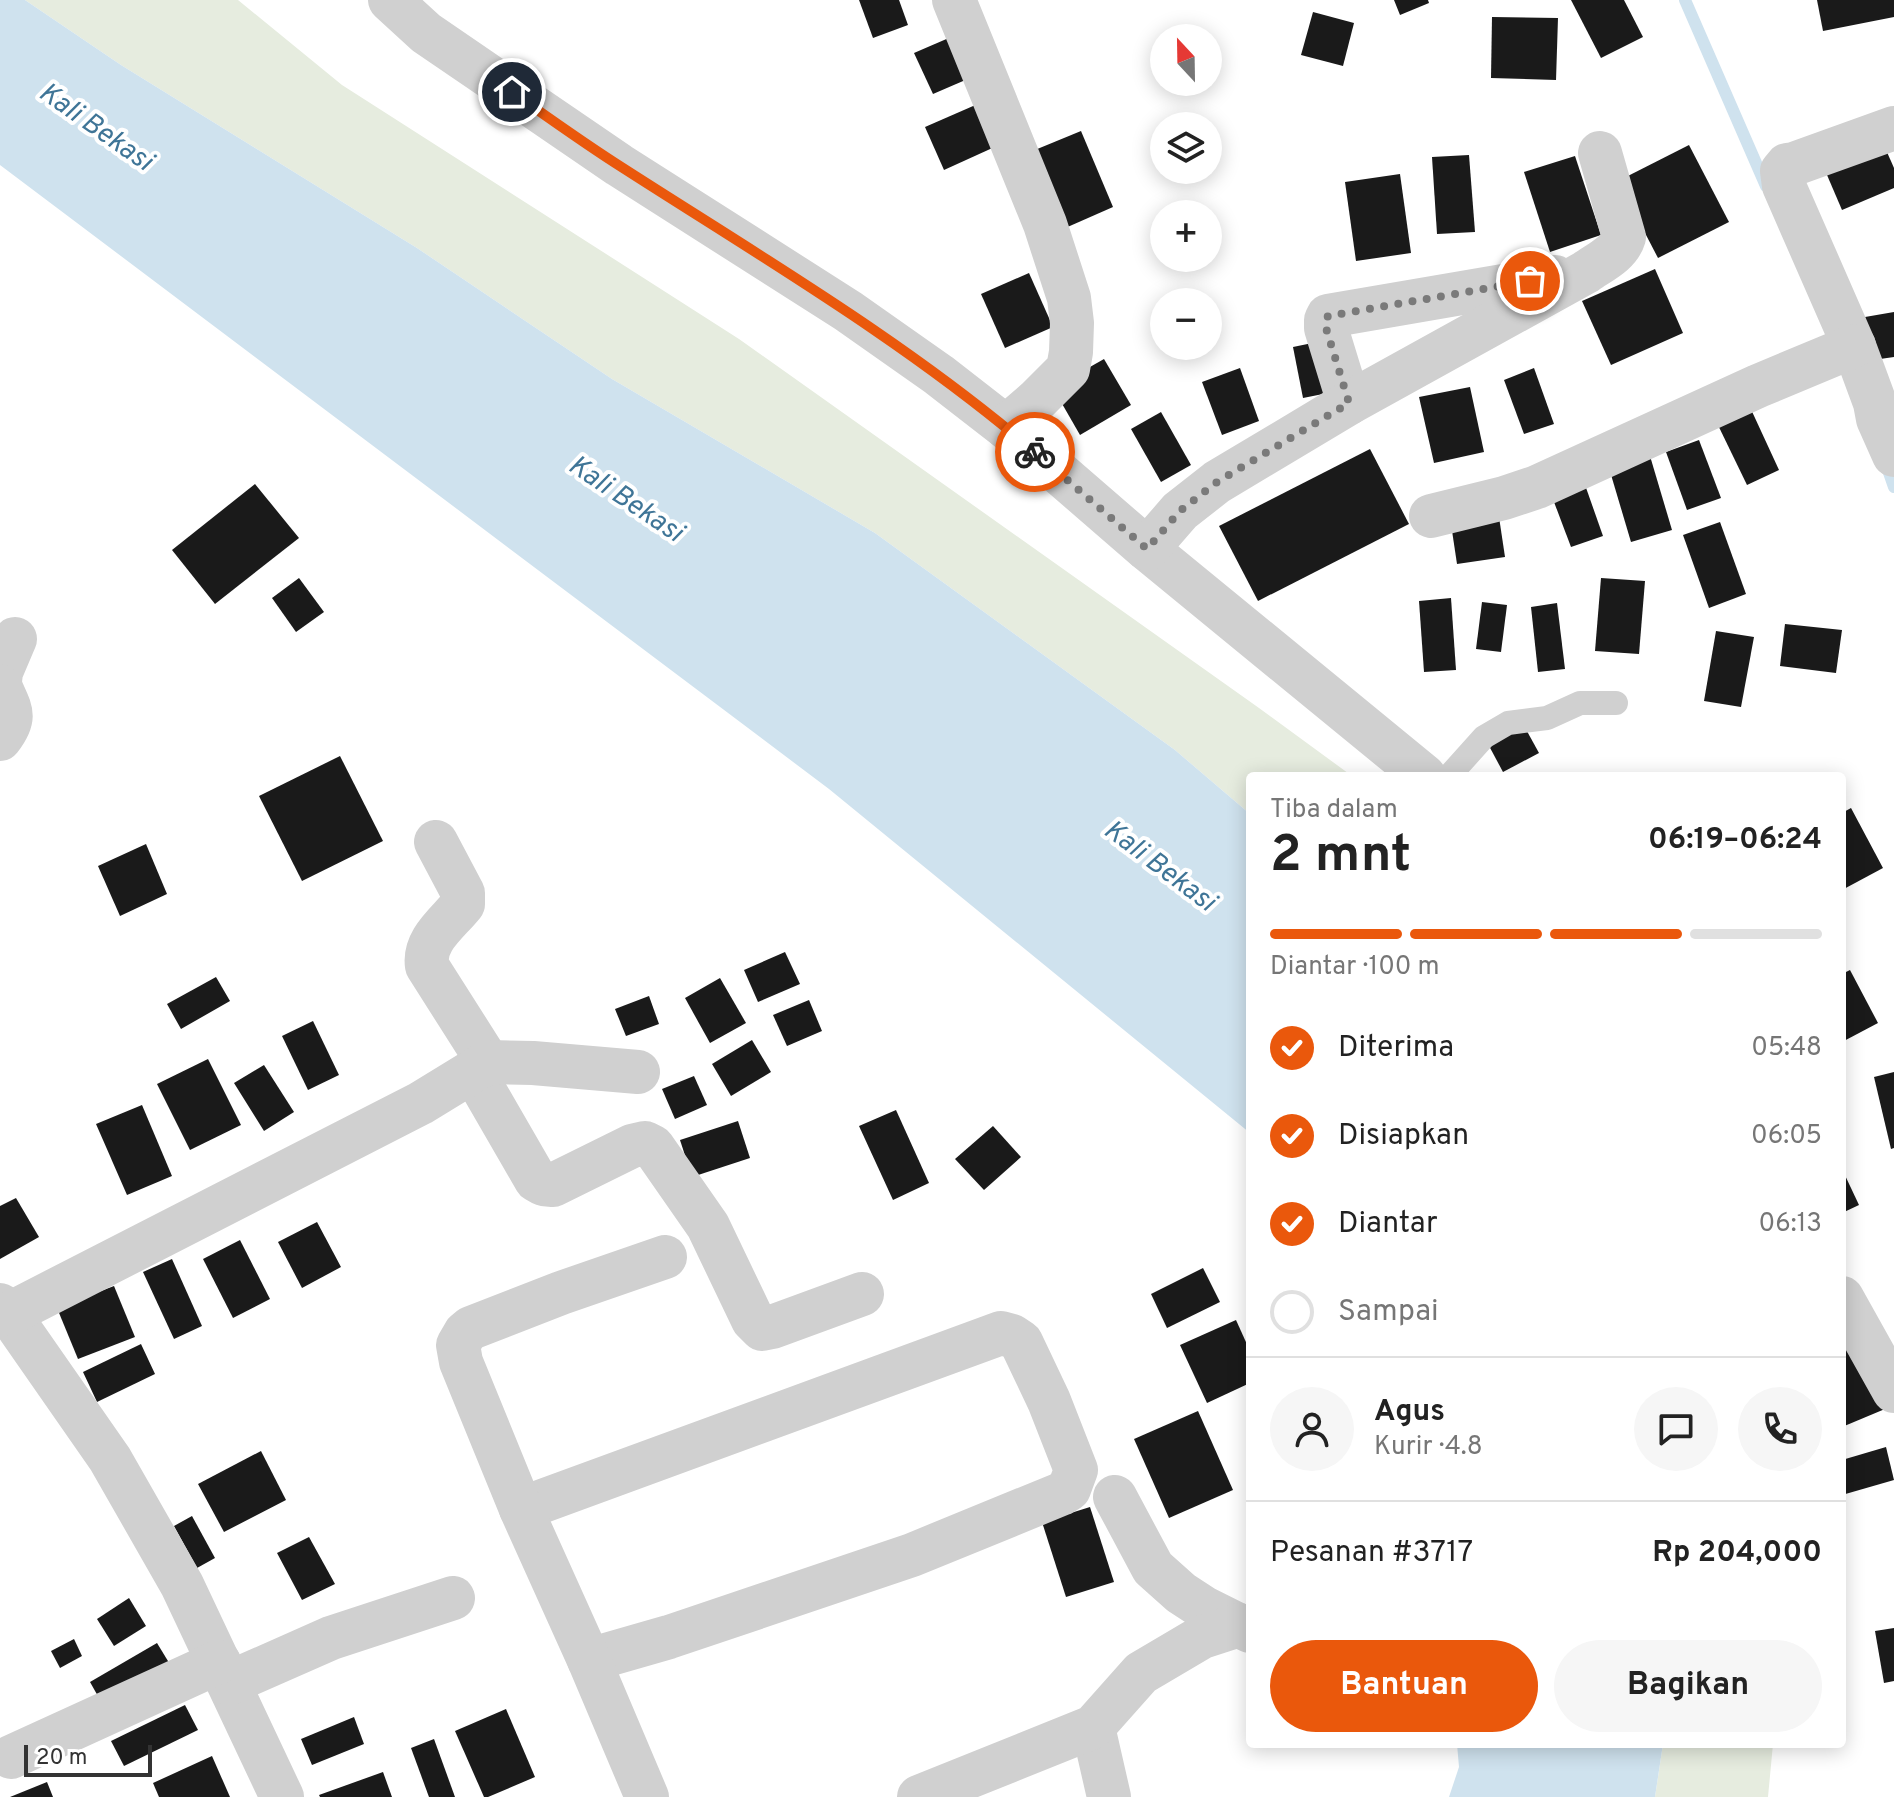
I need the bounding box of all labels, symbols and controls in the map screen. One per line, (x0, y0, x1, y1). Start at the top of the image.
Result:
north arrow (1150, 24, 1222, 96)
map controls (1150, 24, 1222, 360)
pin (478, 58, 546, 126)
icon: home (490, 70, 534, 114)
water label: Kali Bekasi (31, 76, 161, 182)
button: layers (1150, 112, 1222, 184)
button: + (1150, 200, 1222, 272)
pin (1496, 247, 1564, 315)
icon: bag (1508, 259, 1552, 303)
button: − (1150, 288, 1222, 360)
courier (995, 412, 1075, 492)
icon: bike (1013, 430, 1057, 474)
water label: Kali Bekasi (560, 448, 691, 553)
text: Tiba dalam (1270, 794, 1398, 827)
water label: Kali Bekasi (1096, 813, 1224, 922)
text: 06:19–06:24 (1648, 822, 1822, 859)
text: 2 mnt (1270, 824, 1411, 890)
text: Diantar · 100 m (1270, 951, 1440, 984)
icon: check (1270, 1026, 1314, 1070)
text: Diterima (1338, 1030, 1454, 1067)
text: 05:48 (1751, 1032, 1822, 1065)
icon: check (1270, 1114, 1314, 1158)
text: Disiapkan (1338, 1118, 1469, 1155)
text: 06:05 (1751, 1120, 1822, 1153)
icon: check (1270, 1202, 1314, 1246)
text: Diantar (1338, 1206, 1438, 1243)
text: 06:13 (1759, 1208, 1822, 1241)
text: Sampai (1338, 1294, 1439, 1331)
button: person (1270, 1387, 1354, 1471)
button: chat (1634, 1387, 1718, 1471)
button: phone (1738, 1387, 1822, 1471)
text: Agus (1374, 1394, 1445, 1431)
text: Kurir · 4.8 (1374, 1431, 1483, 1464)
text: Pesanan #3717 (1270, 1535, 1473, 1572)
text: Rp 204,000 (1652, 1535, 1822, 1572)
button: Bantuan (1270, 1640, 1538, 1732)
button: Bagikan (1554, 1640, 1822, 1732)
scale bar (24, 1741, 152, 1777)
text: 20 m (36, 1745, 87, 1772)

